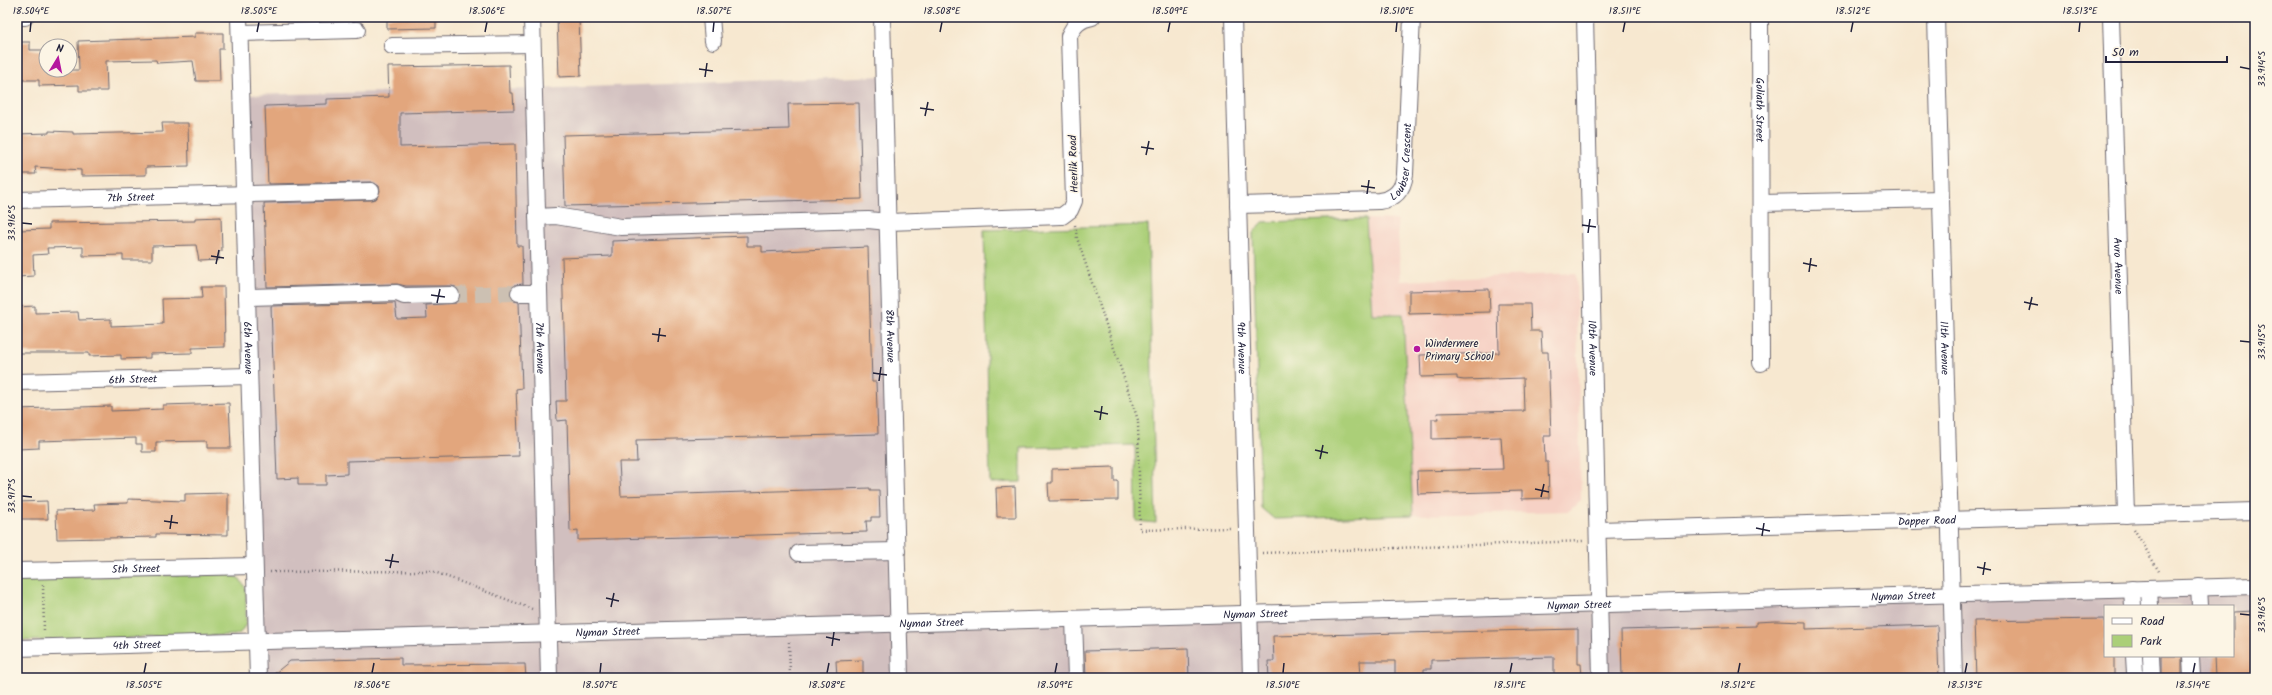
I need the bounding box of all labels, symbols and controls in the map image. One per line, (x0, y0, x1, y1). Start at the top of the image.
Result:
text: 18.504°E (13, 3, 50, 19)
text: 18.505°E (241, 3, 278, 19)
text: 18.506°E (469, 3, 506, 19)
text: 18.507°E (696, 3, 733, 19)
text: 18.508°E (923, 3, 962, 19)
text: 18.509°E (1152, 3, 1189, 19)
text: 18.510°E (1380, 3, 1415, 19)
text: 18.511°E (1609, 3, 1642, 19)
text: 18.512°E (1835, 3, 1872, 19)
text: 18.513°E (2063, 3, 2099, 19)
north arrow (38, 38, 78, 78)
scale bar (2106, 38, 2227, 64)
text: N (55, 40, 65, 59)
text: 50 m (2112, 43, 2139, 62)
text: 33.914°S (2254, 50, 2270, 87)
street label: Goliath Street (1750, 78, 1768, 143)
street label: Loubser Crescent (1386, 122, 1417, 206)
street label: Heerlik Road (1064, 134, 1084, 193)
street label: 7th Street (107, 188, 156, 208)
text: 33.916°S (4, 204, 20, 241)
street label: Avro Avenue (2108, 237, 2127, 295)
street label: 8th Avenue (880, 309, 899, 363)
street label: 10th Avenue (1582, 320, 1602, 376)
street label: 6th Avenue (238, 321, 257, 375)
street label: 9th Avenue (1231, 321, 1251, 374)
street label: 11th Avenue (1934, 321, 1954, 375)
street label: 7th Avenue (530, 322, 549, 374)
text: 33.915°S (2254, 323, 2270, 360)
place label: Windermere Primary School (1425, 335, 1494, 366)
marker: Windermere Primary School (1412, 344, 1422, 354)
street label: 6th Street (108, 370, 158, 390)
text: 33.917°S (4, 478, 20, 514)
street label: Dapper Road (1898, 512, 1957, 531)
street label: 5th Street (112, 560, 161, 579)
street label: Nyman Street (1871, 587, 1937, 607)
street label: Nyman Street (1547, 596, 1613, 616)
text: 33.916°S (2254, 596, 2270, 633)
street label: Nyman Street (1223, 605, 1289, 625)
legend (2104, 605, 2234, 657)
text: Road (2140, 612, 2165, 631)
street label: Nyman Street (899, 614, 965, 634)
street label: Nyman Street (575, 623, 641, 643)
text: Park (2140, 632, 2162, 651)
street label: 4th Street (112, 636, 162, 655)
text: 18.505°E (126, 677, 163, 693)
text: 18.506°E (354, 677, 391, 693)
text: 18.507°E (582, 677, 619, 693)
text: 18.508°E (808, 677, 847, 693)
text: 18.509°E (1037, 677, 1074, 693)
text: 18.510°E (1266, 677, 1301, 693)
text: 18.511°E (1494, 677, 1527, 693)
text: 18.512°E (1720, 677, 1757, 693)
text: 18.513°E (1948, 677, 1984, 693)
text: 18.514°E (2176, 677, 2212, 693)

